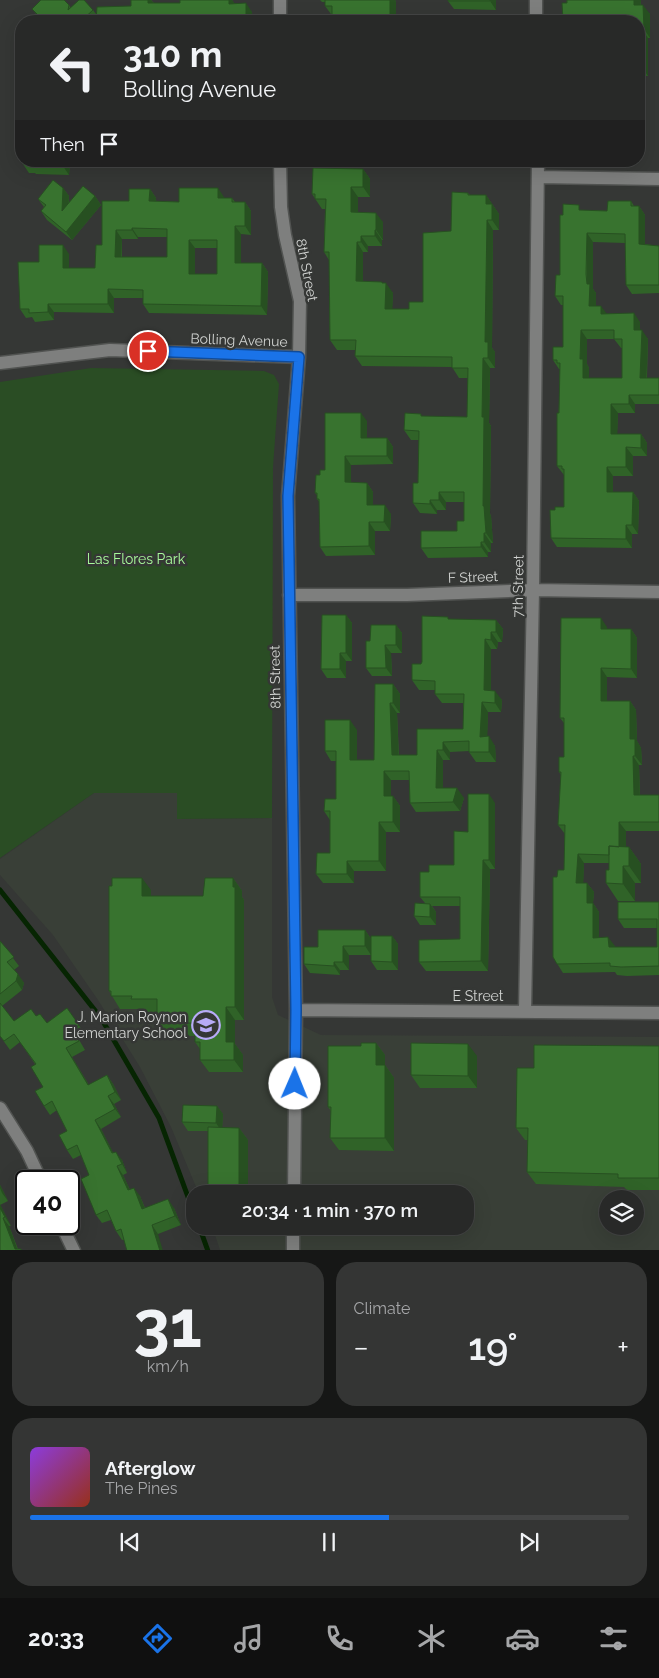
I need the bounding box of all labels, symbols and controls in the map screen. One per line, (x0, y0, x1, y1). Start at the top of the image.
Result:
text: 310 m (123, 34, 222, 75)
icon: left (40, 35, 105, 100)
text: Bolling Avenue (123, 76, 276, 102)
icon: arrive (95, 130, 123, 158)
text: Then (40, 133, 85, 155)
street label: 8th Street (293, 237, 321, 303)
pin (127, 330, 169, 372)
street label: Bolling Avenue (190, 330, 288, 350)
icon: arrive (134, 337, 162, 365)
park label: Las Flores Park (87, 551, 186, 567)
street label: 7th Street (509, 554, 527, 618)
street label: F Street (448, 568, 499, 586)
street label: 8th Street (266, 645, 284, 709)
street label: E Street (453, 988, 504, 1004)
place label: J. Marion Roynon Elementary School (64, 1009, 187, 1041)
school or university icon: J. Marion Roynon Elementary School (191, 1010, 221, 1040)
position arrow (268, 1057, 320, 1109)
speed limit sign: 40 (15, 1170, 80, 1235)
map controls (599, 1190, 644, 1235)
button: layers (599, 1190, 644, 1235)
text: 20:34 · 1 min · 370 m (242, 1199, 418, 1221)
text: 31 (134, 1286, 202, 1362)
text: Climate (354, 1299, 410, 1318)
text: 19° (468, 1324, 518, 1369)
text: − (354, 1331, 369, 1364)
text: + (617, 1331, 629, 1364)
text: km/h (147, 1357, 189, 1376)
text: Afterglow (105, 1457, 195, 1479)
text: The Pines (105, 1479, 177, 1498)
icon: previous (116, 1528, 144, 1556)
icon: pause (315, 1528, 343, 1556)
icon: next (515, 1528, 543, 1556)
icon: directions (140, 1621, 175, 1656)
icon: music (231, 1621, 266, 1656)
icon: phone (322, 1621, 357, 1656)
icon: climate (414, 1621, 449, 1656)
icon: car (505, 1621, 540, 1656)
icon: filters (596, 1621, 631, 1656)
text: 20:33 (28, 1625, 84, 1651)

